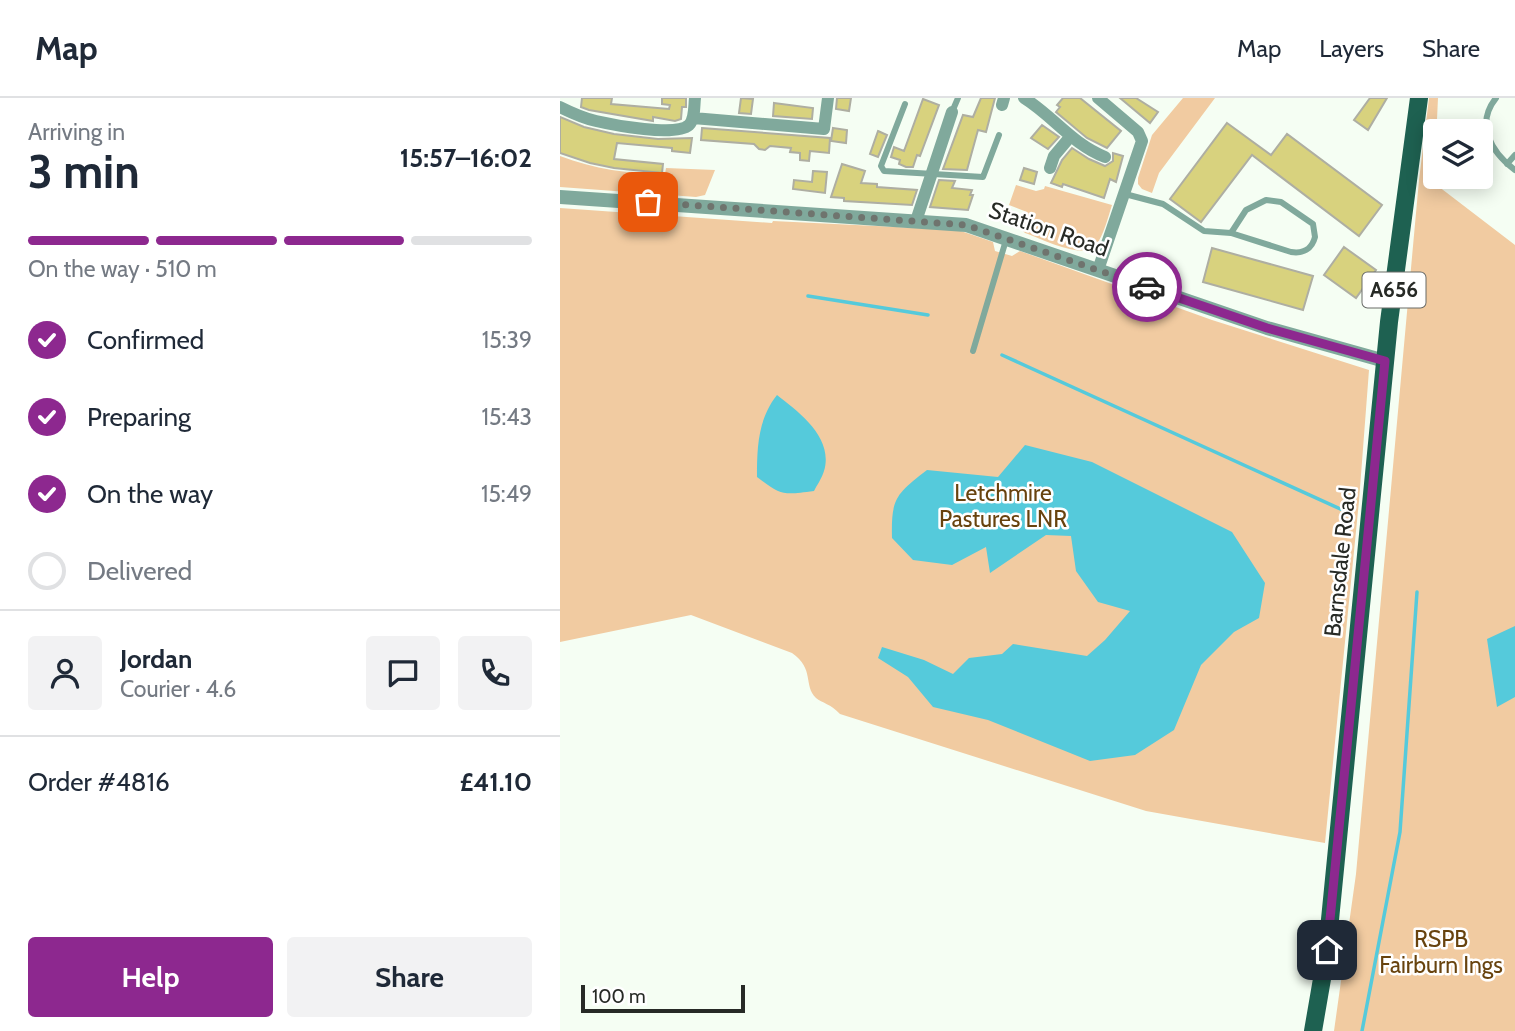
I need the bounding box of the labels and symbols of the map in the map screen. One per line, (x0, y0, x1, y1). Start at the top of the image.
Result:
pin (618, 172, 678, 232)
street label: Station Road (985, 195, 1113, 263)
courier (1112, 252, 1182, 322)
road number: A656 (1362, 272, 1426, 308)
park label: Letchmire Pastures LNR (939, 479, 1067, 533)
street label: Barnsdale Road (1318, 486, 1362, 638)
pin (1297, 920, 1357, 980)
park label: RSPB Fairburn Ings (1379, 925, 1503, 979)
scale bar (581, 982, 746, 1014)

